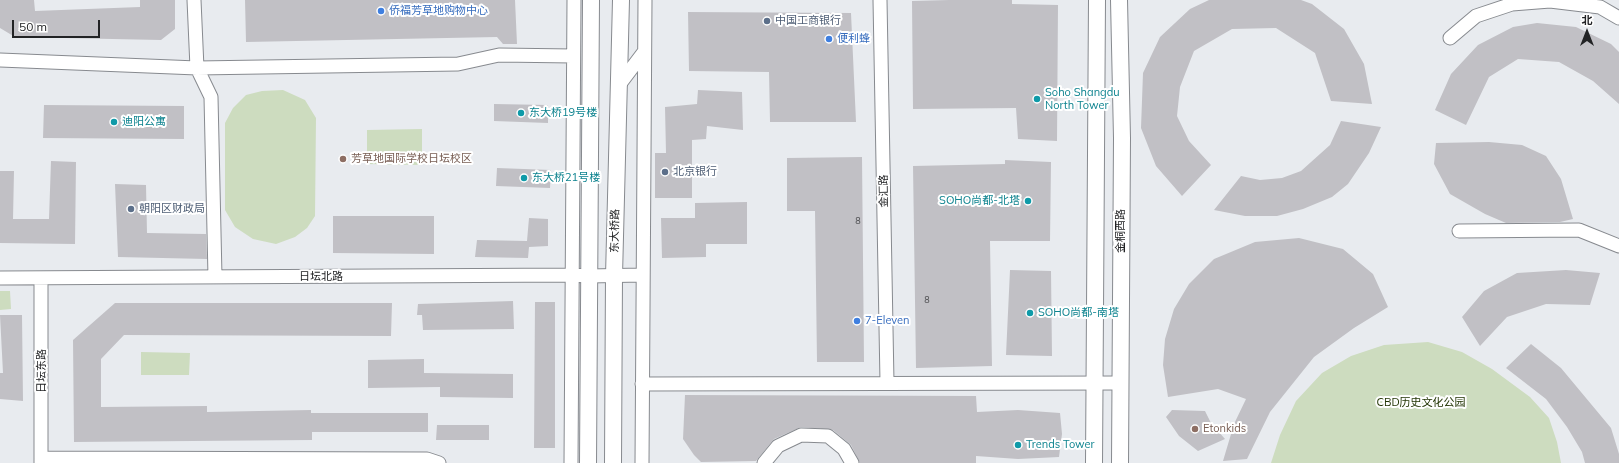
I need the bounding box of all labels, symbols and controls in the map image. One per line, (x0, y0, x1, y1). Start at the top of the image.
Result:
place label: 侨福芳草地购物中心 (389, 4, 488, 18)
marker: 侨福芳草地购物中心 (376, 6, 386, 16)
scale bar (14, 12, 102, 38)
north arrow (1567, 12, 1607, 52)
text: 北 (1582, 13, 1593, 27)
place label: 中国工商银行 (775, 14, 841, 28)
marker: 中国工商银行 (762, 16, 772, 26)
text: 50 m (19, 19, 47, 34)
place label: 便利蜂 (837, 32, 870, 46)
marker: 便利蜂 (824, 34, 834, 44)
place label: Soho Shangdu North Tower (1045, 86, 1120, 112)
marker: Soho Shangdu North Tower (1032, 94, 1042, 104)
place label: 东大桥19号楼 (529, 106, 597, 120)
marker: 东大桥19号楼 (516, 108, 526, 118)
place label: 迪阳公寓 (122, 115, 166, 129)
marker: 迪阳公寓 (109, 117, 119, 127)
place label: 芳草地国际学校日坛校区 (351, 152, 472, 166)
marker: 芳草地国际学校日坛校区 (338, 154, 348, 164)
place label: 北京银行 (673, 165, 717, 179)
marker: 北京银行 (660, 167, 670, 177)
place label: 东大桥21号楼 (532, 171, 600, 185)
marker: 东大桥21号楼 (519, 173, 529, 183)
street label: 金汇路 (877, 174, 891, 208)
place label: SOHO尚都-北塔 (939, 194, 1020, 208)
marker: SOHO尚都-北塔 (1023, 196, 1033, 206)
place label: 朝阳区财政局 (139, 202, 205, 216)
marker: 朝阳区财政局 (126, 204, 136, 214)
street label: 东大桥路 (608, 209, 622, 253)
street label: 金桐西路 (1114, 209, 1128, 253)
house number: 8 (855, 216, 861, 226)
street label: 日坛北路 (299, 270, 343, 284)
house number: 8 (924, 295, 930, 305)
place label: SOHO尚都-南塔 (1038, 306, 1119, 320)
marker: SOHO尚都-南塔 (1025, 308, 1035, 318)
place label: 7-Eleven (865, 314, 909, 328)
marker: 7-Eleven (852, 316, 862, 326)
street label: 日坛东路 (35, 349, 49, 393)
park label: CBD历史文化公园 (1376, 396, 1466, 410)
place label: Etonkids (1203, 422, 1246, 436)
marker: Etonkids (1190, 424, 1200, 434)
place label: Trends Tower (1026, 438, 1095, 452)
marker: Trends Tower (1013, 440, 1023, 450)

